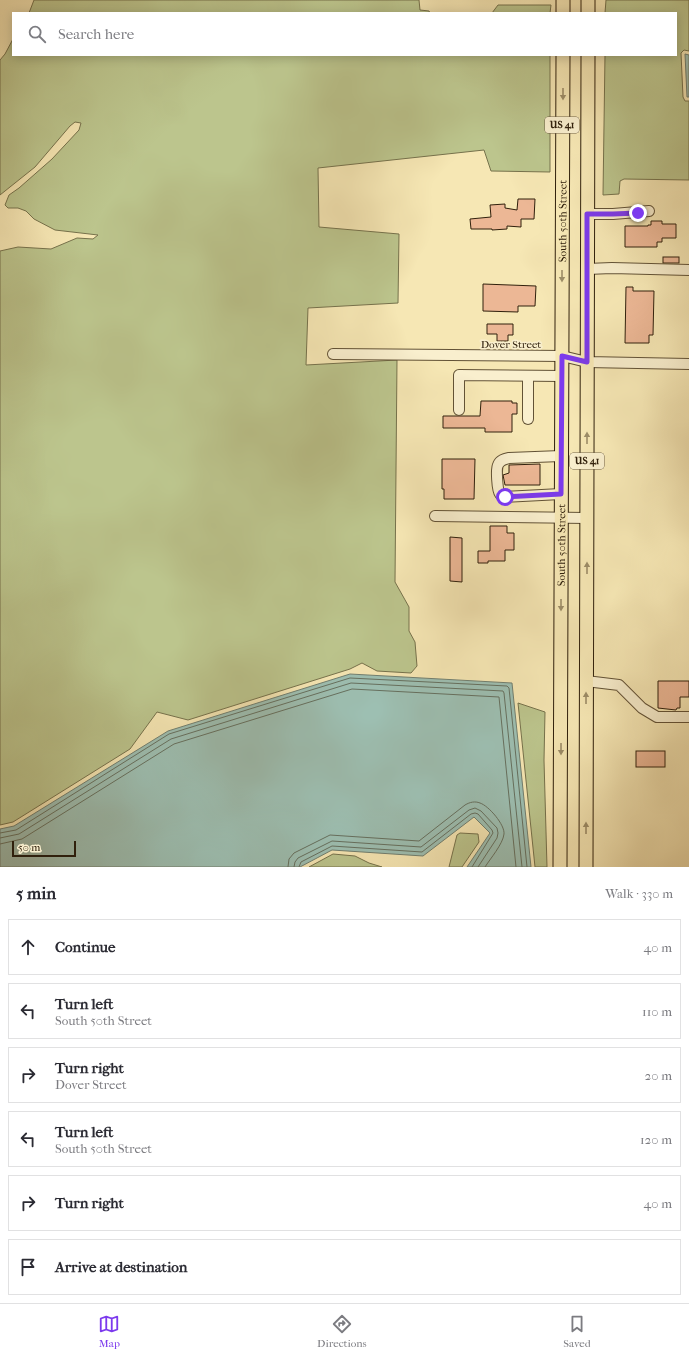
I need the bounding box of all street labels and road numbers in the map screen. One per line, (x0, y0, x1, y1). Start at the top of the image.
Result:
road number: US 41 (545, 117, 579, 133)
street label: South 50th Street (556, 180, 569, 262)
street label: Dover Street (481, 338, 541, 351)
road number: US 41 (570, 453, 604, 469)
street label: South 50th Street (555, 504, 568, 586)

